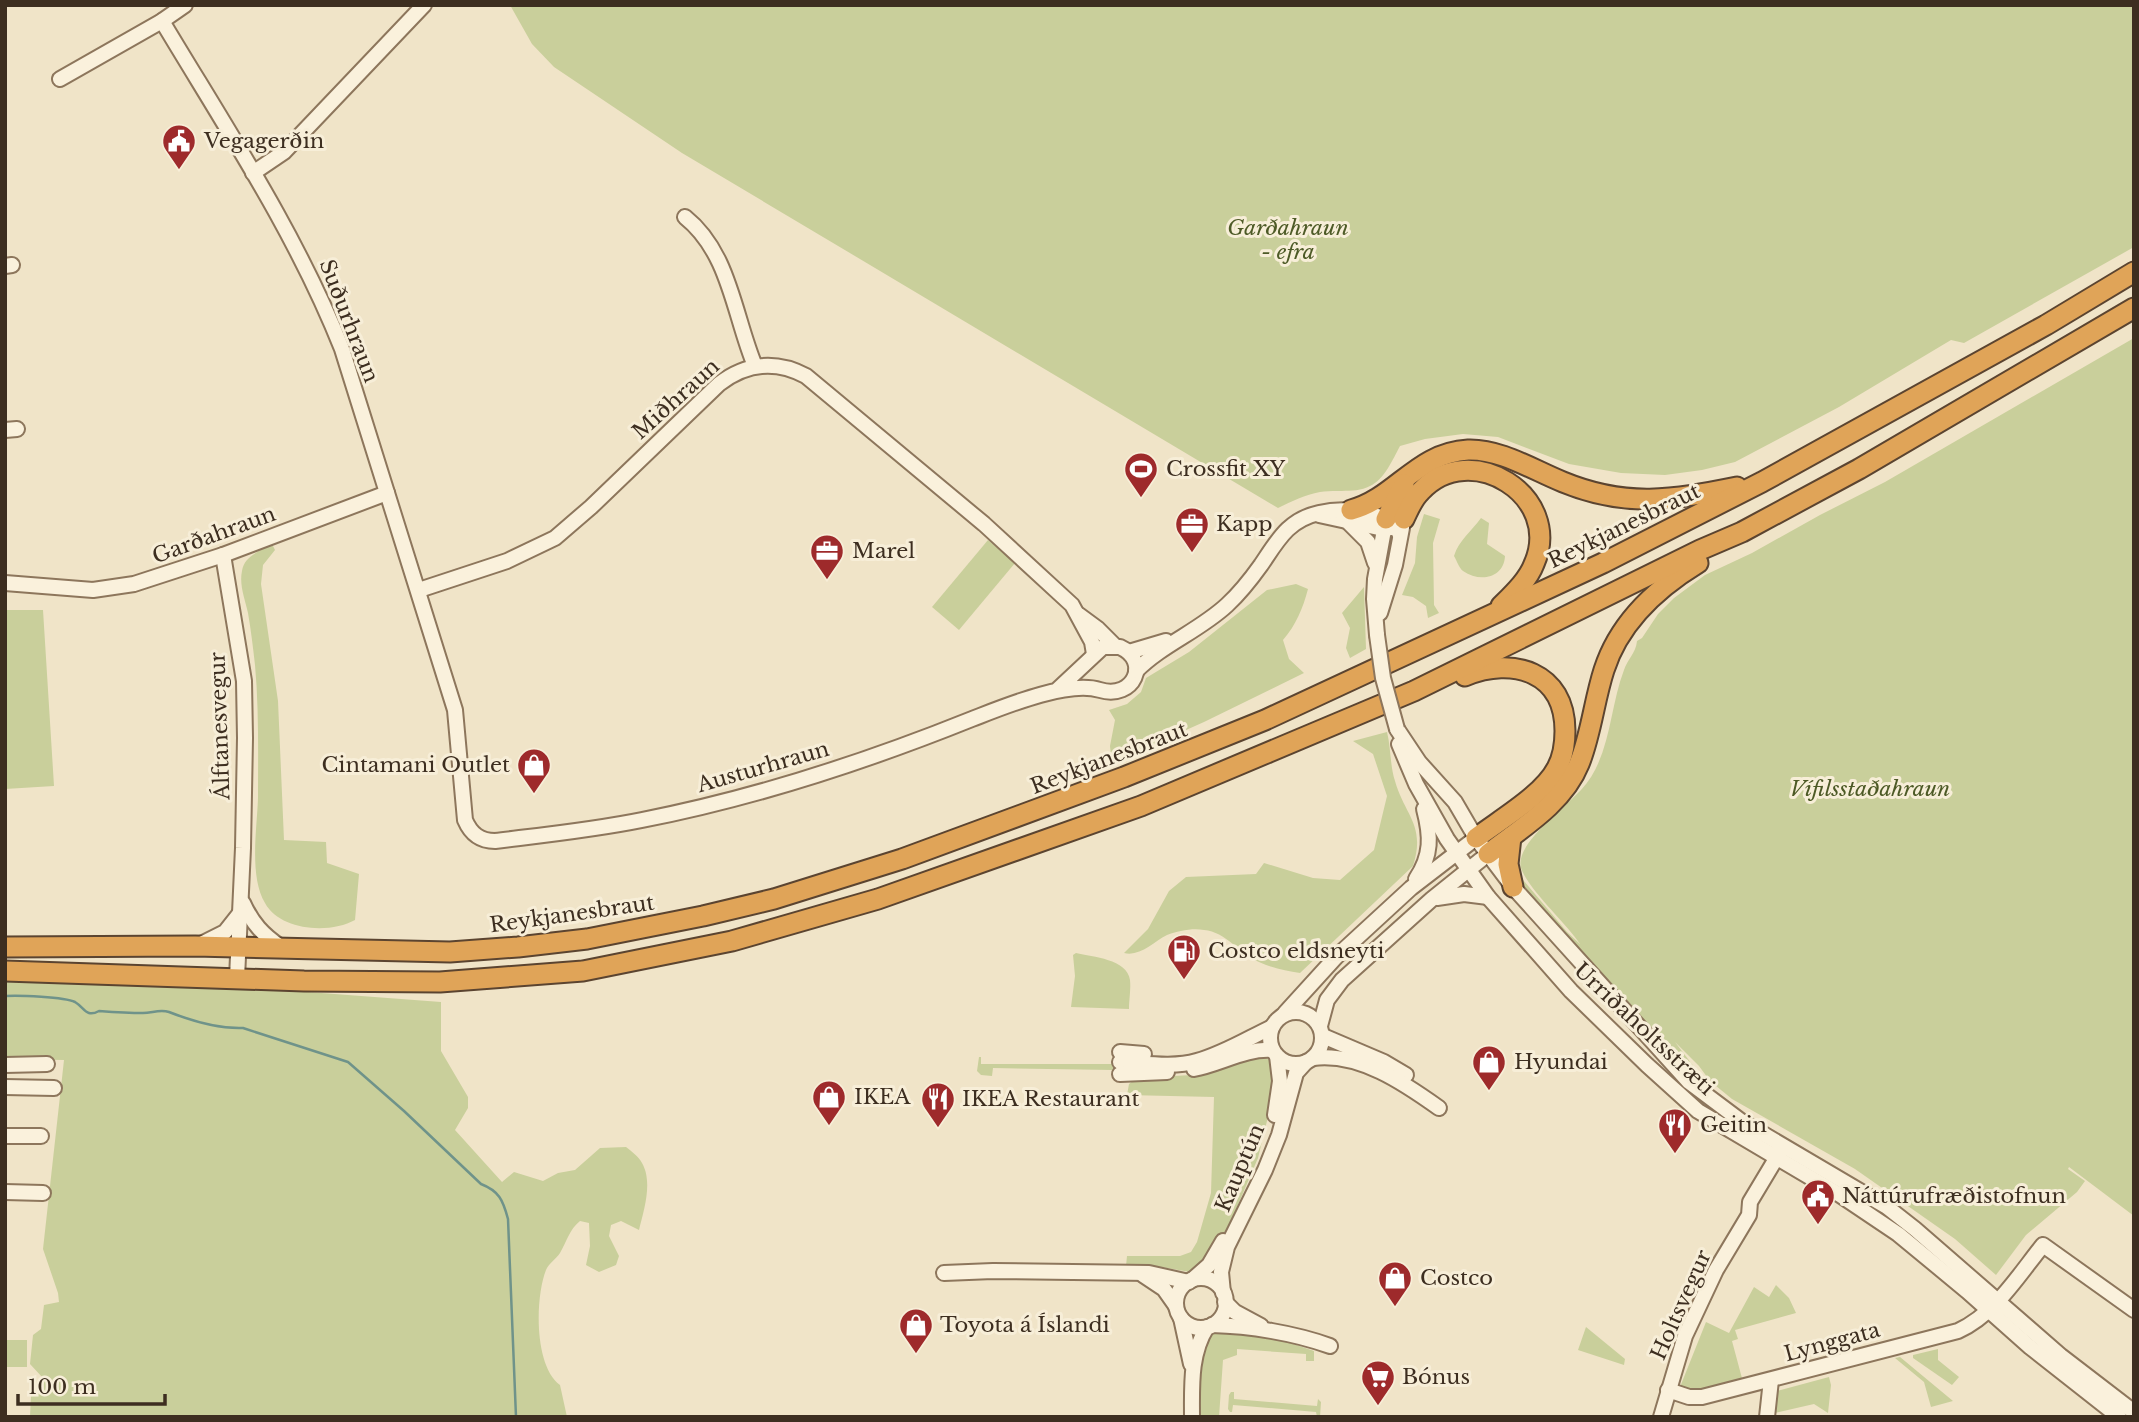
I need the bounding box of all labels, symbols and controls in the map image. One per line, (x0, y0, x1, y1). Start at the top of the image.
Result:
public building icon: Vegagerðin (160, 122, 198, 171)
place label: Vegagerðin (203, 128, 324, 154)
park label: Garðahraun - efra (1227, 215, 1349, 265)
street label: Suðurhraun (314, 256, 384, 386)
street label: Miðhraun (627, 353, 725, 445)
sports icon: Crossfit XY (1122, 450, 1160, 499)
place label: Crossfit XY (1166, 456, 1286, 482)
street label: Reykjanesbraut (1544, 478, 1704, 574)
street label: Garðahraun (149, 501, 279, 569)
office icon: Kapp (1173, 505, 1211, 554)
place label: Kapp (1216, 511, 1273, 537)
office icon: Marel (808, 532, 846, 581)
place label: Marel (852, 538, 915, 564)
street label: Álftanesvegur (204, 652, 236, 801)
street label: Reykjanesbraut (1027, 716, 1191, 800)
street label: Austurhraun (693, 736, 832, 799)
shop icon: Cintamani Outlet (515, 746, 553, 795)
place label: Cintamani Outlet (321, 752, 510, 778)
park label: Vífilsstaðahraun (1790, 776, 1950, 802)
street label: Reykjanesbraut (488, 890, 656, 938)
fuel station icon: Costco eldsneyti (1165, 932, 1203, 981)
place label: Costco eldsneyti (1208, 938, 1384, 964)
street label: Urriðaholtsstræti (1568, 957, 1720, 1101)
shop icon: Hyundai (1470, 1043, 1508, 1092)
place label: Hyundai (1514, 1049, 1608, 1075)
shop icon: IKEA (810, 1078, 848, 1127)
restaurant icon: IKEA Restaurant (919, 1080, 957, 1129)
place label: IKEA (854, 1084, 911, 1110)
place label: IKEA Restaurant (962, 1086, 1139, 1112)
restaurant icon: Geitin (1656, 1106, 1694, 1155)
place label: Geitin (1700, 1112, 1767, 1138)
street label: Kauptún (1210, 1120, 1270, 1216)
public building icon: Náttúrufræðistofnun (1799, 1177, 1837, 1226)
place label: Náttúrufræðistofnun (1842, 1183, 2066, 1209)
street label: Holtsvegur (1645, 1246, 1717, 1364)
shop icon: Costco (1376, 1259, 1414, 1308)
place label: Costco (1420, 1265, 1493, 1291)
shop icon: Toyota á Íslandi (897, 1306, 935, 1355)
place label: Toyota á Íslandi (940, 1312, 1110, 1338)
street label: Lynggata (1781, 1317, 1883, 1367)
supermarket icon: Bónus (1359, 1358, 1397, 1407)
scale bar (18, 1362, 164, 1406)
place label: Bónus (1402, 1364, 1470, 1390)
text: 100 m (28, 1374, 96, 1400)

